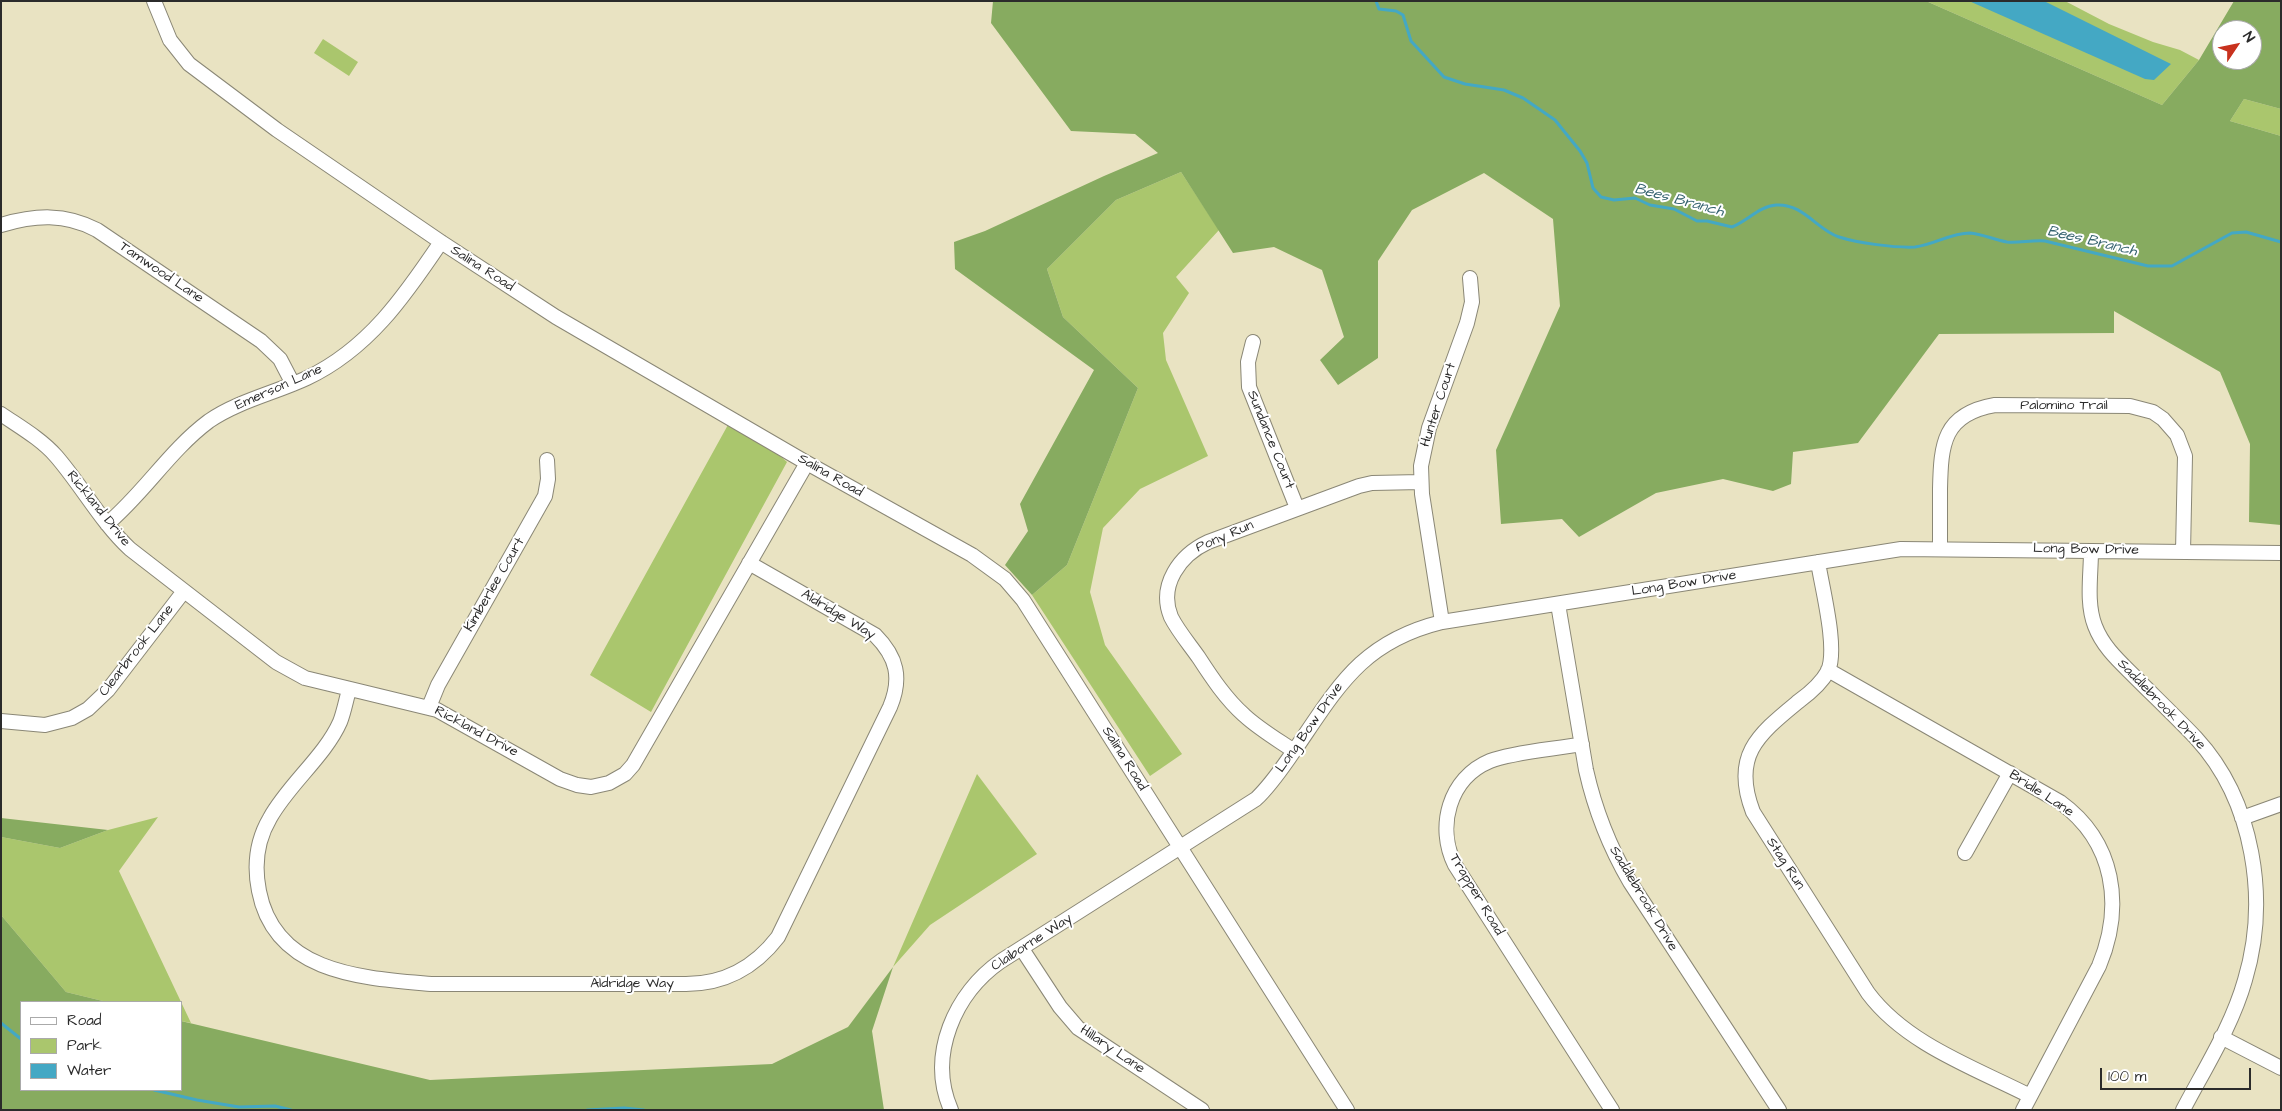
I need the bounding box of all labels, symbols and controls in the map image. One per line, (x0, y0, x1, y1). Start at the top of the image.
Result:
north arrow (2212, 20, 2262, 70)
text: N (2238, 28, 2259, 46)
water label: Bees Branch (1633, 180, 1725, 222)
water label: Bees Branch (2045, 223, 2139, 261)
street label: Tamwood Lane (116, 239, 206, 307)
street label: Salina Road (447, 242, 517, 296)
street label: Emerson Lane (233, 361, 325, 415)
street label: Hunter Court (1418, 361, 1460, 449)
street label: Sundance Court (1243, 388, 1297, 492)
street label: Palomino Trail (2020, 398, 2108, 414)
street label: Salina Road (794, 451, 866, 501)
street label: Rickland Drive (62, 468, 134, 550)
street label: Pony Run (1194, 517, 1256, 557)
street label: Kimberlee Court (461, 535, 529, 635)
street label: Long Bow Drive (2033, 541, 2139, 559)
street label: Long Bow Drive (1630, 567, 1738, 601)
street label: Aldridge Way (798, 586, 878, 644)
street label: Clearbrook Lane (96, 602, 178, 700)
street label: Saddlebrook Drive (2113, 656, 2209, 754)
street label: Long Bow Drive (1273, 680, 1347, 776)
street label: Rickland Drive (431, 703, 521, 761)
street label: Salina Road (1098, 724, 1150, 794)
street label: Bridle Lane (2006, 767, 2076, 821)
street label: Stag Run (1762, 835, 1808, 893)
street label: Saddlebrook Drive (1605, 843, 1681, 955)
street label: Trapper Road (1445, 851, 1507, 939)
street label: Claiborne Way (988, 911, 1076, 975)
street label: Aldridge Way (590, 976, 674, 992)
legend (20, 1001, 182, 1091)
text: Road (67, 1010, 101, 1031)
street label: Hillary Lane (1076, 1022, 1148, 1078)
text: Park (67, 1035, 102, 1056)
scale bar (2102, 1058, 2253, 1090)
text: Water (67, 1060, 111, 1081)
text: 100 m (2108, 1066, 2147, 1087)

